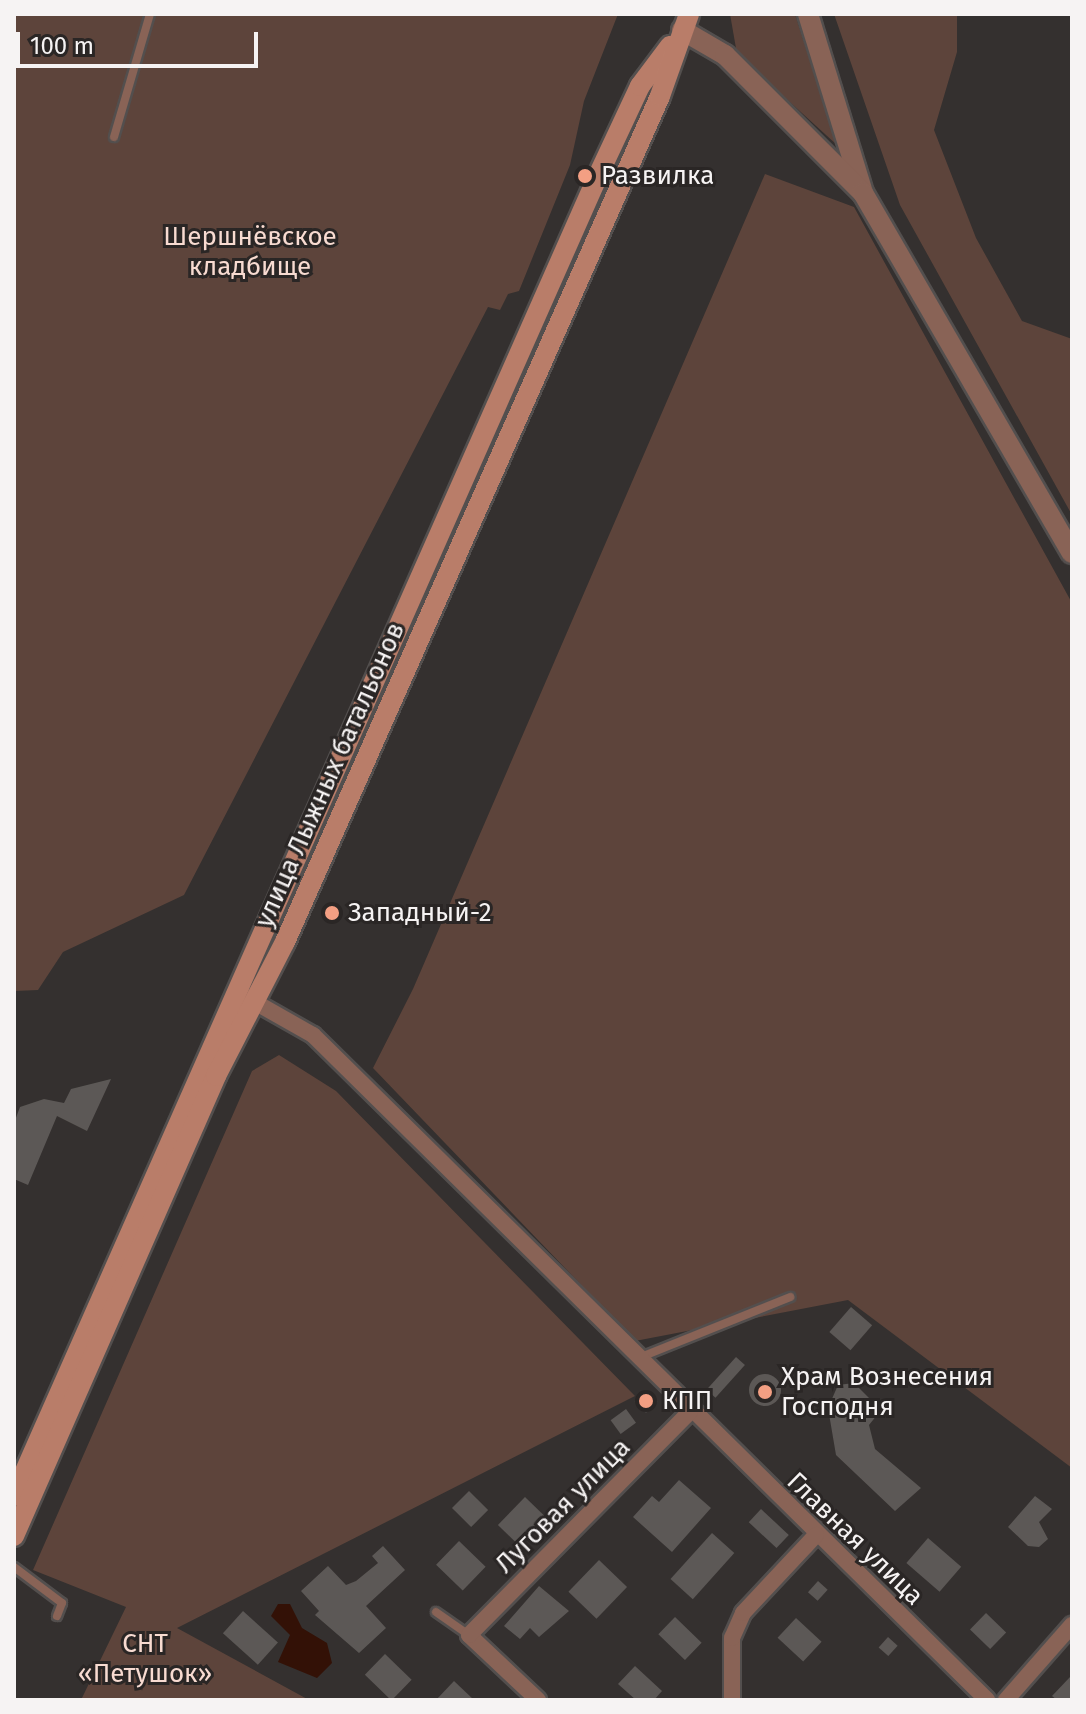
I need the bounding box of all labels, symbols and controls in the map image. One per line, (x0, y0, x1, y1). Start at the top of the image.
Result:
scale bar (20, 16, 262, 66)
text: 100 m (30, 32, 94, 60)
place label: Развилка (601, 160, 714, 192)
marker: Развилка (576, 167, 594, 185)
park label: Шершнёвское кладбище (163, 221, 337, 282)
street label: улица Лыжных батальонов (249, 618, 411, 932)
place label: Западный-2 (348, 897, 492, 929)
marker: Западный-2 (323, 904, 341, 922)
place label: Храм Вознесения Господня (781, 1361, 993, 1422)
marker: Храм Вознесения Господня (756, 1383, 774, 1401)
place label: КПП (662, 1385, 712, 1417)
marker: КПП (637, 1392, 655, 1410)
street label: Луговая улица (489, 1432, 637, 1580)
street label: Главная улица (780, 1466, 930, 1612)
park label: СНТ «Петушок» (78, 1628, 212, 1690)

